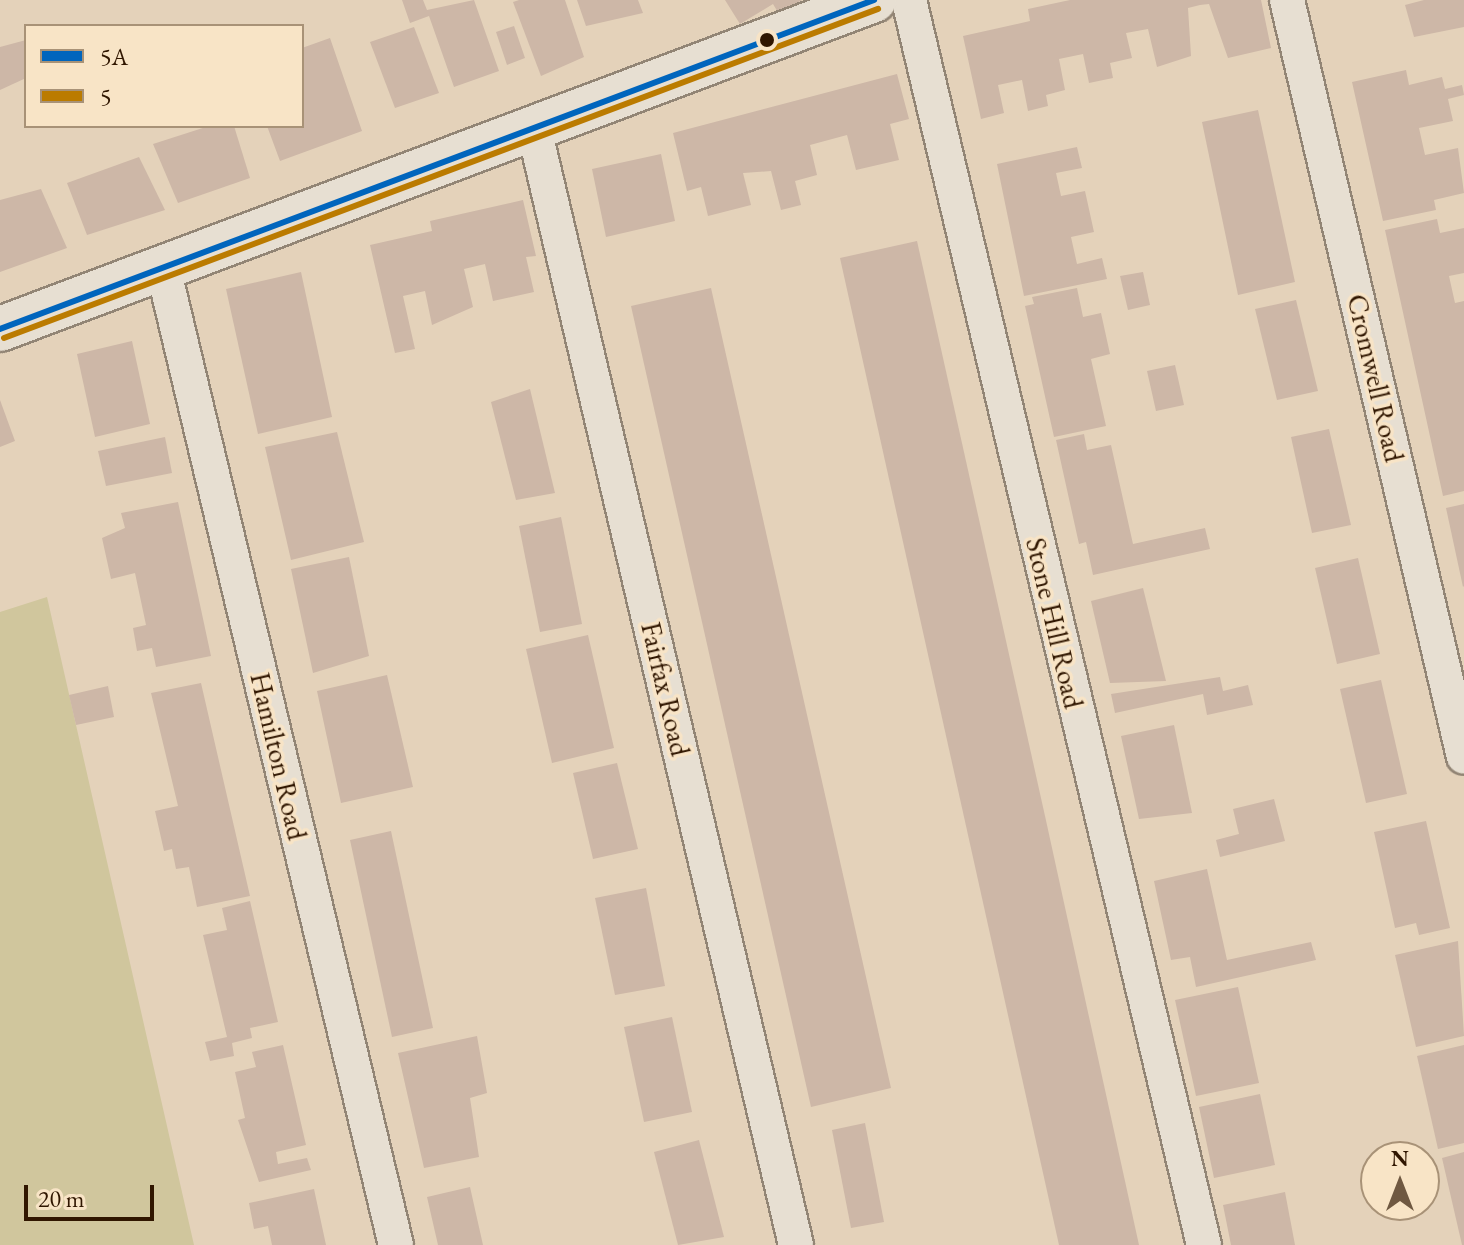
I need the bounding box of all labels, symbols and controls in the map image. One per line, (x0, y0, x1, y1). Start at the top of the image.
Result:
legend (24, 24, 304, 128)
unlabelled marker (759, 32, 775, 48)
text: 5A (100, 41, 128, 72)
text: 5 (100, 81, 112, 112)
street label: Cromwell Road (1340, 291, 1412, 465)
street label: Stone Hill Road (1019, 534, 1091, 712)
street label: Fairfax Road (634, 619, 698, 759)
street label: Hamilton Road (243, 669, 315, 843)
north arrow (1360, 1141, 1440, 1221)
text: N (1391, 1144, 1409, 1173)
scale bar (28, 1169, 158, 1219)
text: 20 m (38, 1183, 85, 1214)

